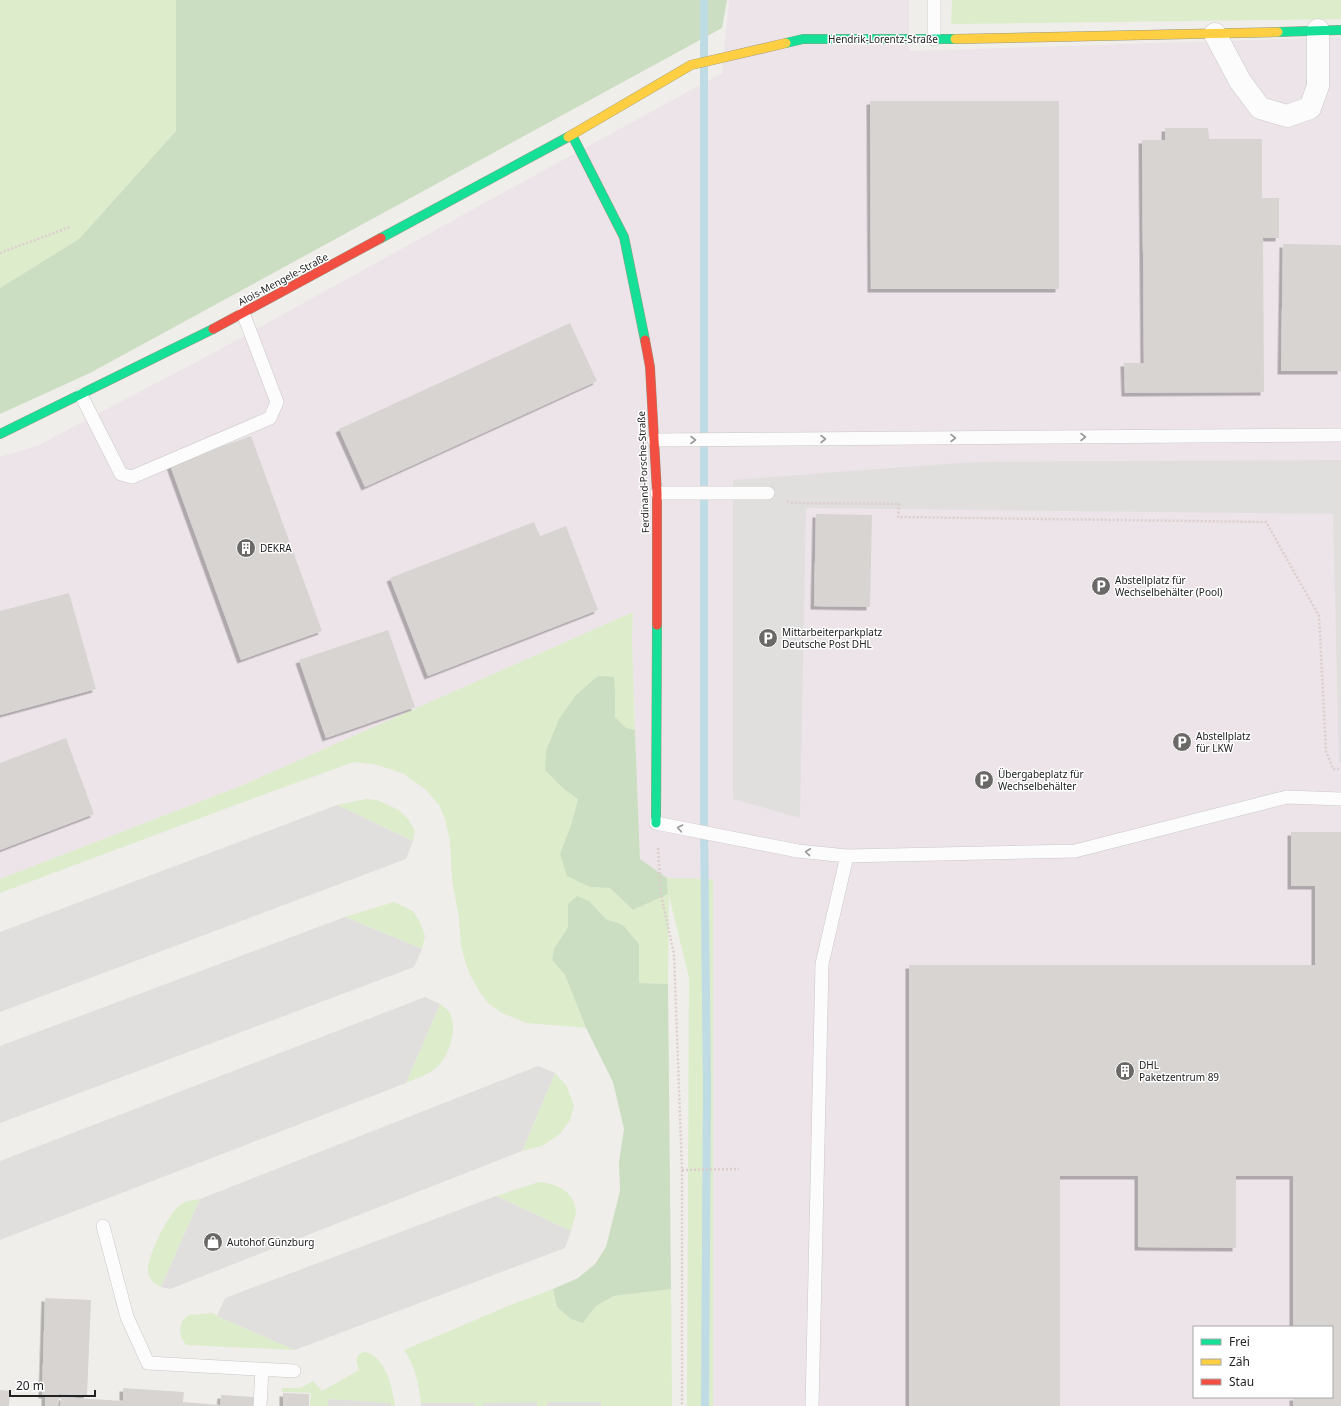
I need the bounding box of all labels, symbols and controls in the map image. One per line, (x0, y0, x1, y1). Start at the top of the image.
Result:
street label: Hendrik-Lorentz-Straße (828, 32, 938, 46)
street label: Alois-Mengele-Straße (235, 249, 331, 309)
street label: Ferdinand-Porsche-Straße (634, 410, 652, 533)
one-way arrow (1080, 433, 1086, 441)
one-way arrow (950, 434, 956, 442)
one-way arrow (820, 435, 826, 443)
one-way arrow (690, 436, 696, 444)
building icon: DEKRA (235, 537, 257, 559)
place label: DEKRA (260, 541, 292, 555)
place label: Abstellplatz für Wechselbehälter (Pool) (1115, 573, 1223, 599)
parking icon: Abstellplatz für Wechselbehälter (Pool) (1090, 575, 1112, 597)
place label: Mittarbeiterparkplatz Deutsche Post DHL (782, 625, 883, 651)
parking icon: Mittarbeiterparkplatz Deutsche Post DHL (757, 627, 779, 649)
place label: Abstellplatz für LKW (1196, 729, 1251, 755)
parking icon: Abstellplatz für LKW (1171, 731, 1193, 753)
place label: Übergabeplatz für Wechselbehälter (998, 767, 1084, 793)
parking icon: Übergabeplatz für Wechselbehälter (973, 769, 995, 791)
one-way arrow (677, 825, 683, 833)
one-way arrow (805, 848, 811, 857)
place label: DHL Paketzentrum 89 (1139, 1058, 1219, 1084)
building icon: DHL Paketzentrum 89 (1114, 1060, 1136, 1082)
shop icon: Autohof Günzburg (202, 1231, 224, 1253)
place label: Autohof Günzburg (227, 1235, 314, 1249)
legend (1193, 1326, 1333, 1398)
text: Frei (1229, 1333, 1250, 1350)
text: Zäh (1229, 1353, 1250, 1370)
scale bar (10, 1372, 95, 1398)
text: Stau (1229, 1373, 1254, 1390)
text: 20 m (16, 1377, 44, 1394)

